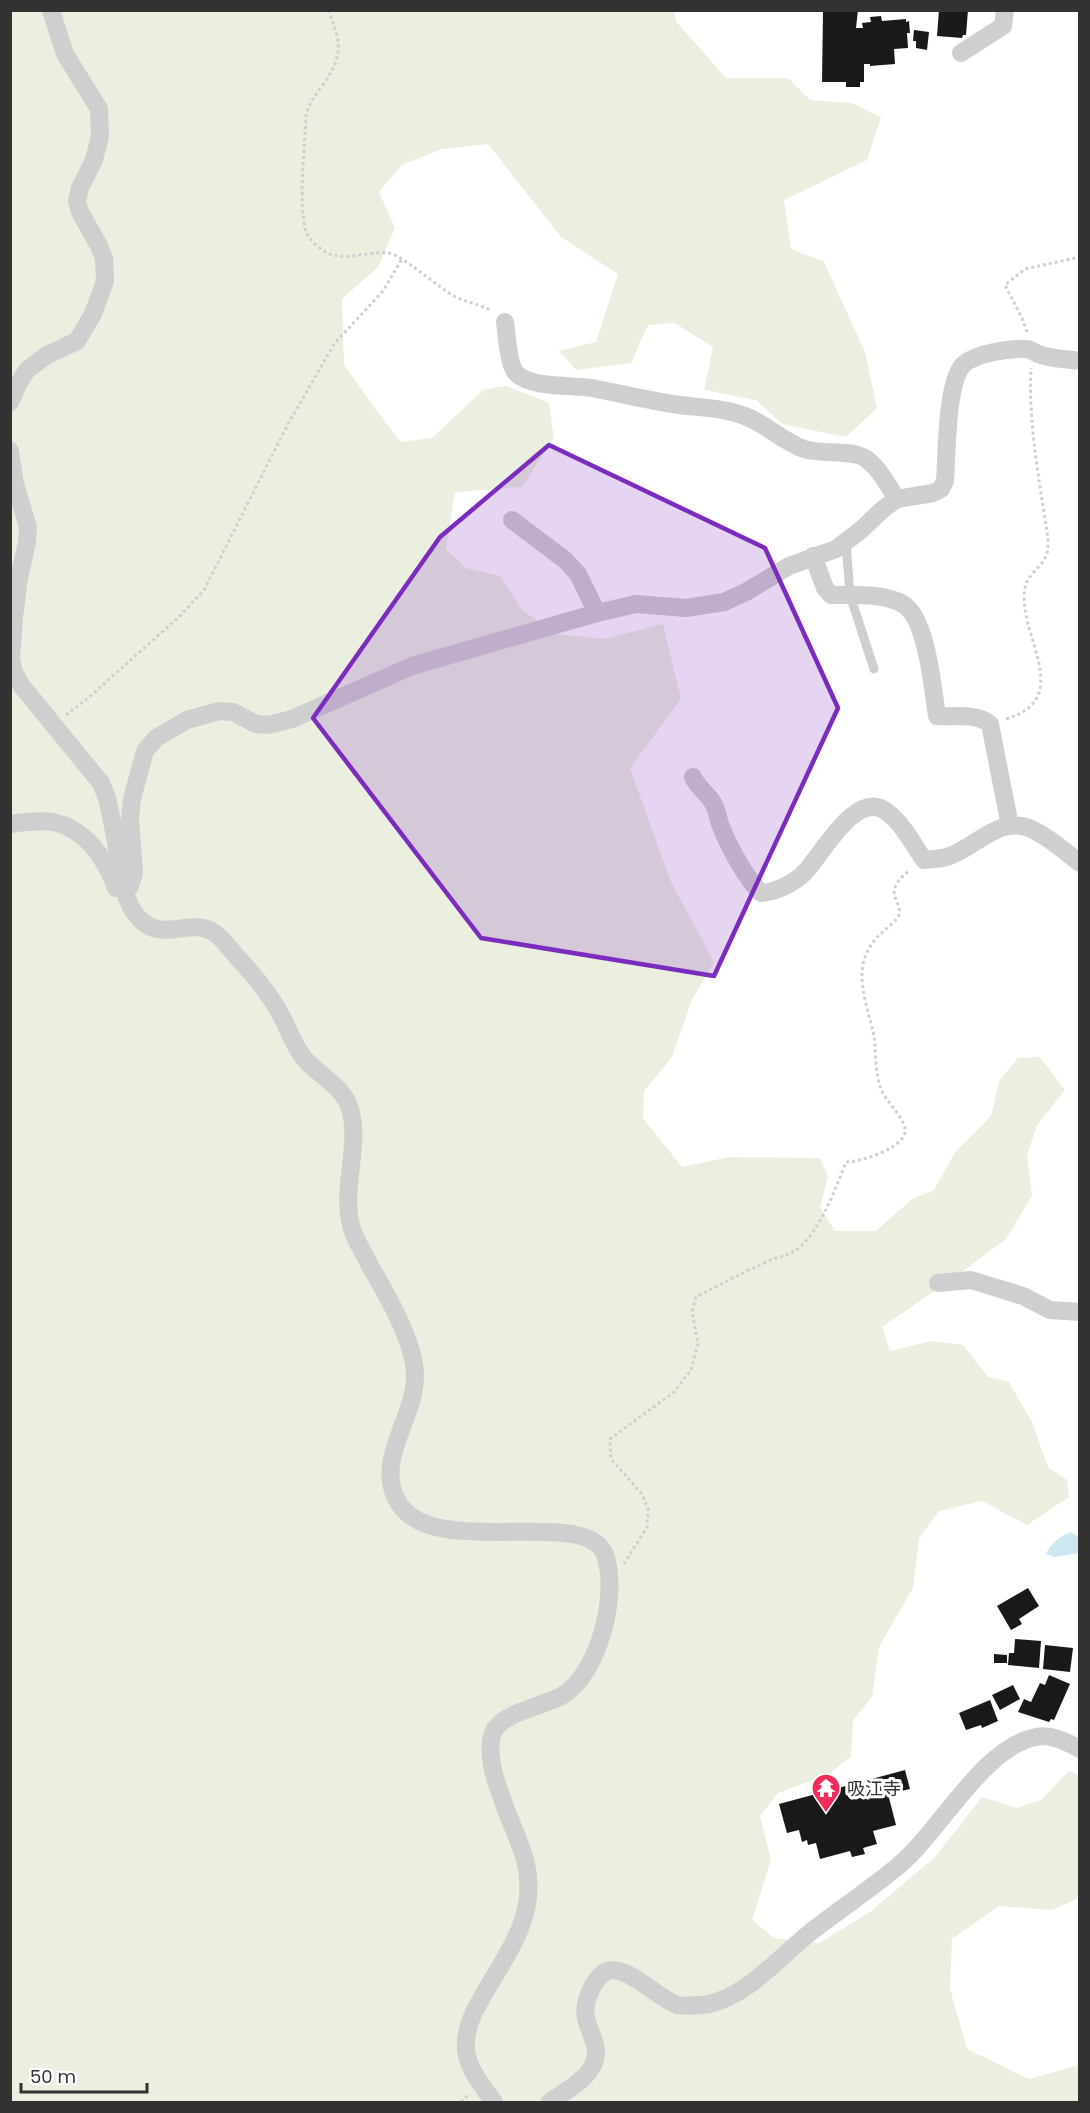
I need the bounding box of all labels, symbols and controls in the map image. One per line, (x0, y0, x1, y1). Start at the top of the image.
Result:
temple icon: 吸江寺 (810, 1772, 842, 1814)
place label: 吸江寺 (847, 1776, 901, 1801)
scale bar (21, 2056, 147, 2094)
text: 50 m (30, 2064, 76, 2089)

